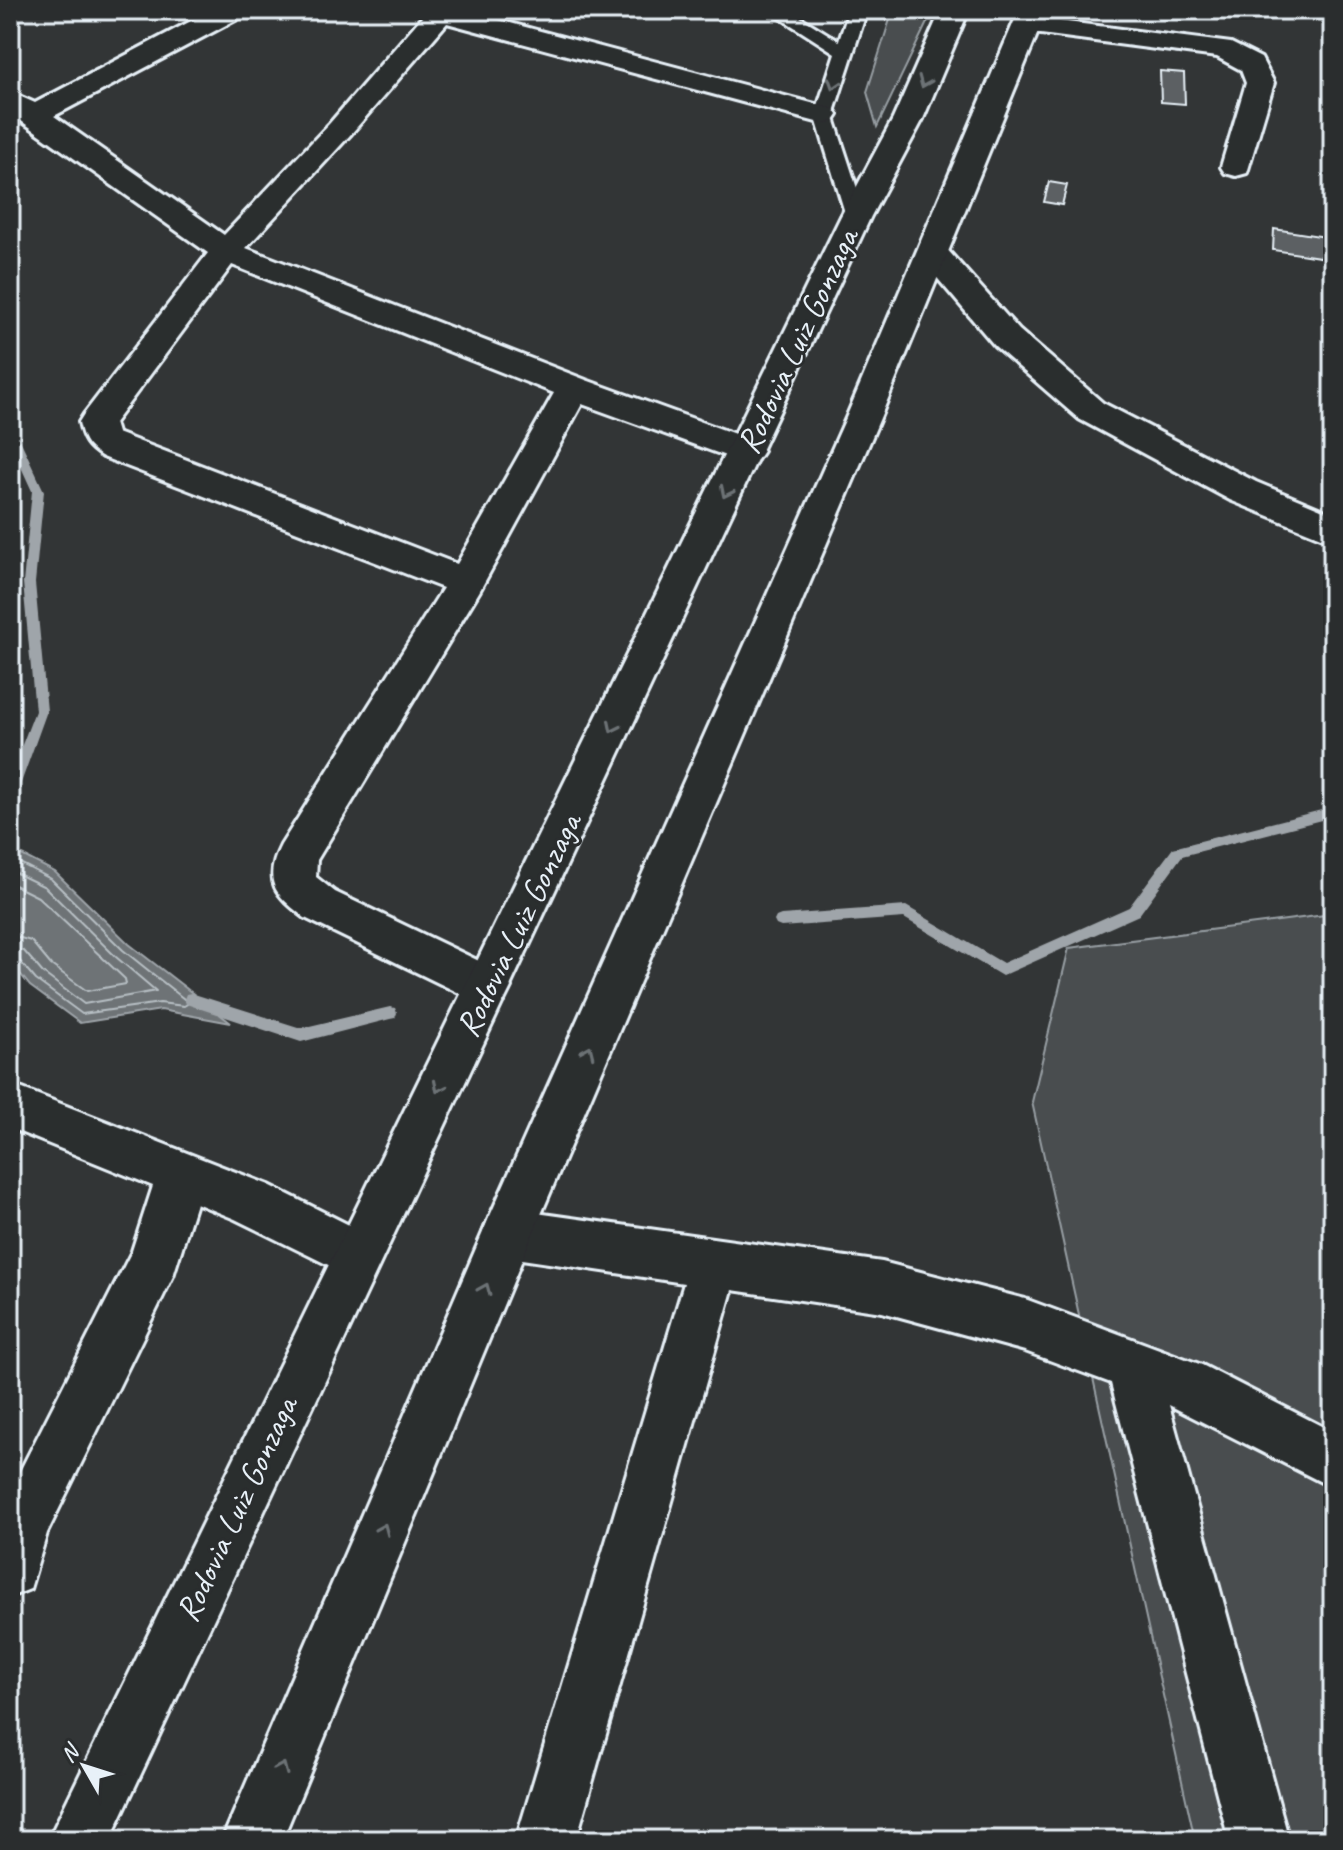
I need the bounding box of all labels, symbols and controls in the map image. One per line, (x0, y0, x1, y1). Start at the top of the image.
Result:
one-way arrow (918, 73, 934, 88)
one-way arrow (827, 76, 843, 90)
street label: Rodovia Luiz Gonzaga (726, 219, 869, 460)
one-way arrow (720, 484, 736, 498)
one-way arrow (607, 718, 623, 733)
street label: Rodovia Luiz Gonzaga (445, 804, 592, 1044)
one-way arrow (578, 1044, 594, 1059)
one-way arrow (434, 1078, 449, 1093)
one-way arrow (475, 1283, 491, 1297)
street label: Rodovia Luiz Gonzaga (165, 1387, 308, 1628)
one-way arrow (374, 1523, 390, 1537)
north arrow (44, 1726, 124, 1806)
text: N (54, 1737, 87, 1768)
one-way arrow (273, 1762, 289, 1776)

